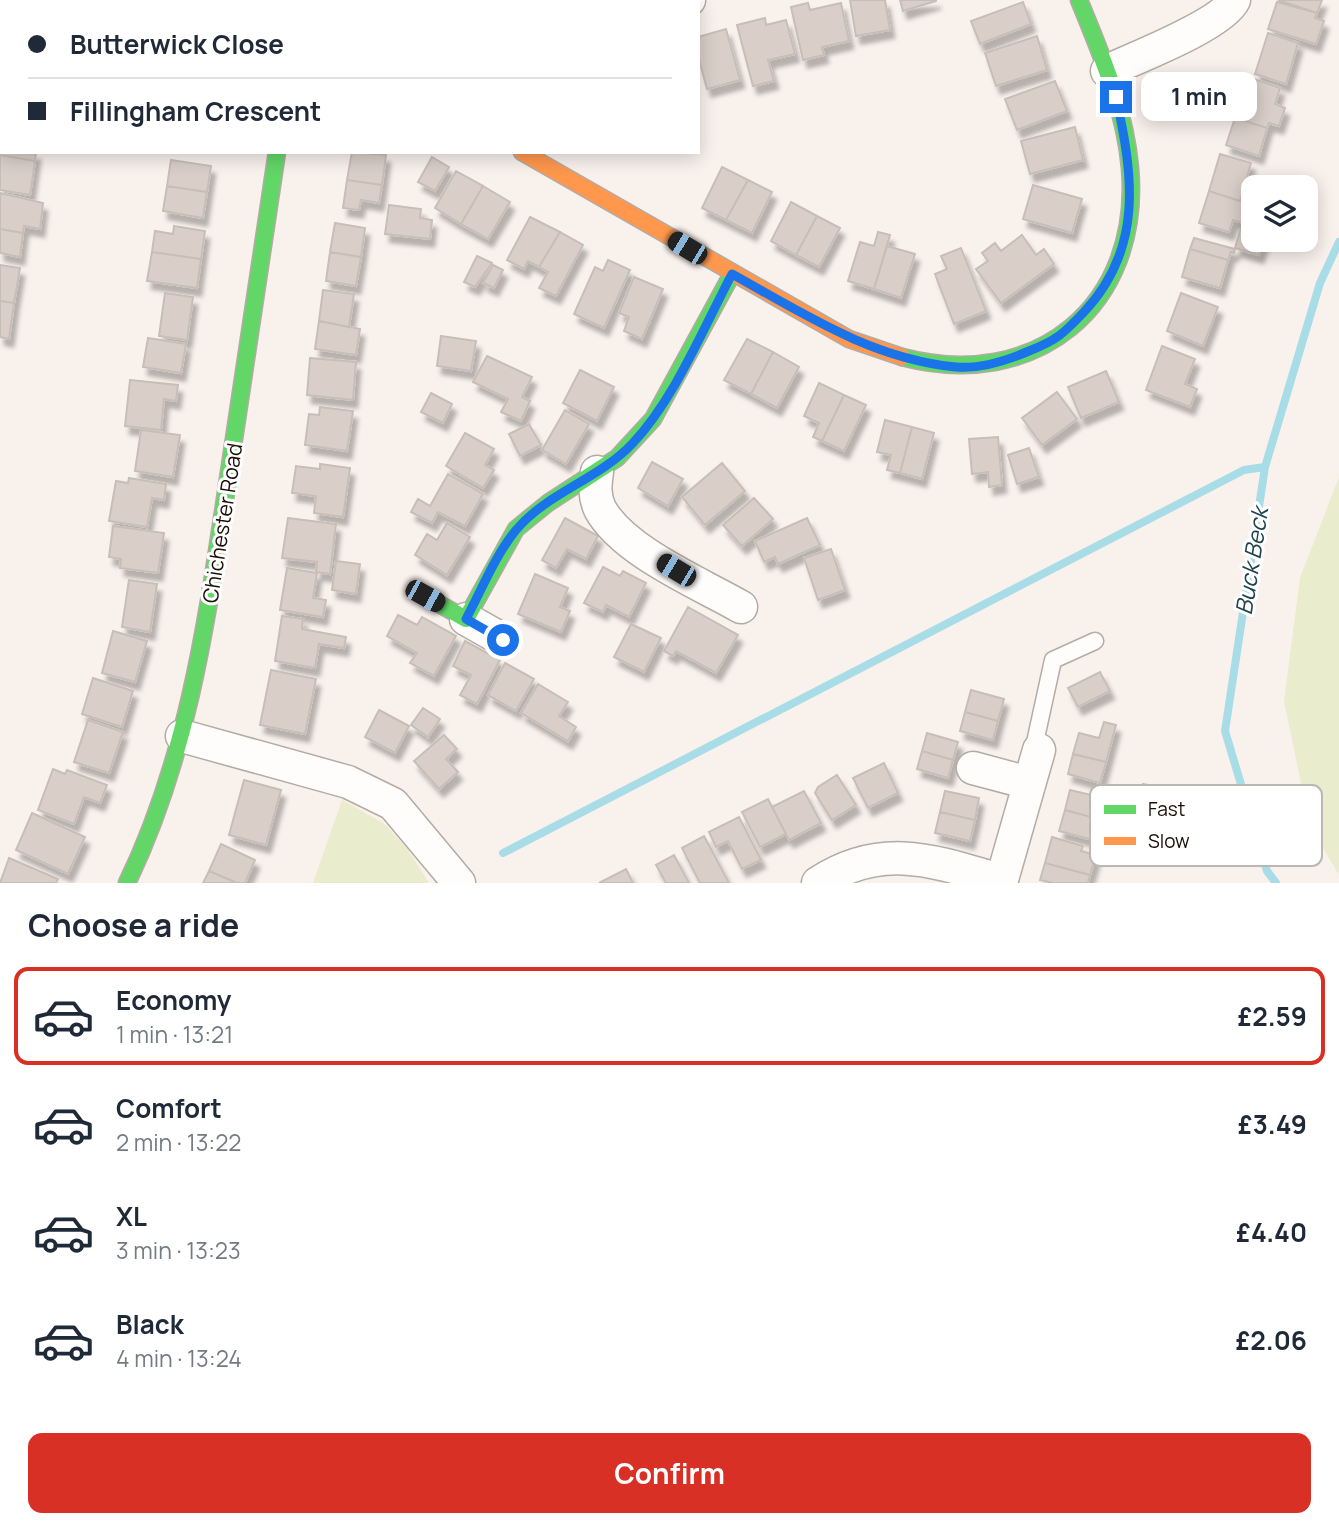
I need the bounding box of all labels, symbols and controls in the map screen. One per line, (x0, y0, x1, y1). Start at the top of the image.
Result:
text: Butterwick Close (70, 26, 284, 62)
callout: 1 min (1140, 72, 1256, 122)
text: 1 min (1171, 80, 1227, 112)
route end (1100, 81, 1132, 113)
text: Fillingham Crescent (70, 93, 321, 129)
map controls (1241, 175, 1318, 252)
button: layers (1241, 175, 1318, 252)
car (664, 228, 711, 268)
street label: Chichester Road (196, 441, 248, 605)
water label: Buck Beck (1227, 502, 1276, 617)
car (653, 550, 700, 590)
car (402, 577, 449, 615)
route start (487, 624, 519, 656)
legend (1090, 785, 1322, 866)
text: Fast (1148, 796, 1185, 822)
text: Slow (1148, 828, 1190, 854)
text: Choose a ride (28, 903, 239, 947)
text: Economy (116, 982, 231, 1018)
icon: car (32, 985, 95, 1048)
text: £2.59 (1237, 998, 1307, 1034)
text: 1 min · 13:21 (116, 1018, 233, 1050)
text: Comfort (116, 1090, 222, 1126)
icon: car (32, 1093, 95, 1156)
text: £3.49 (1238, 1106, 1307, 1142)
text: 2 min · 13:22 (116, 1126, 241, 1158)
text: XL (116, 1198, 147, 1234)
icon: car (32, 1201, 95, 1264)
text: £4.40 (1236, 1214, 1307, 1250)
text: 3 min · 13:23 (116, 1234, 241, 1266)
text: Black (116, 1306, 184, 1342)
icon: car (32, 1309, 95, 1372)
text: £2.06 (1236, 1322, 1307, 1358)
text: 4 min · 13:24 (116, 1342, 242, 1374)
button: Confirm (28, 1433, 1311, 1513)

